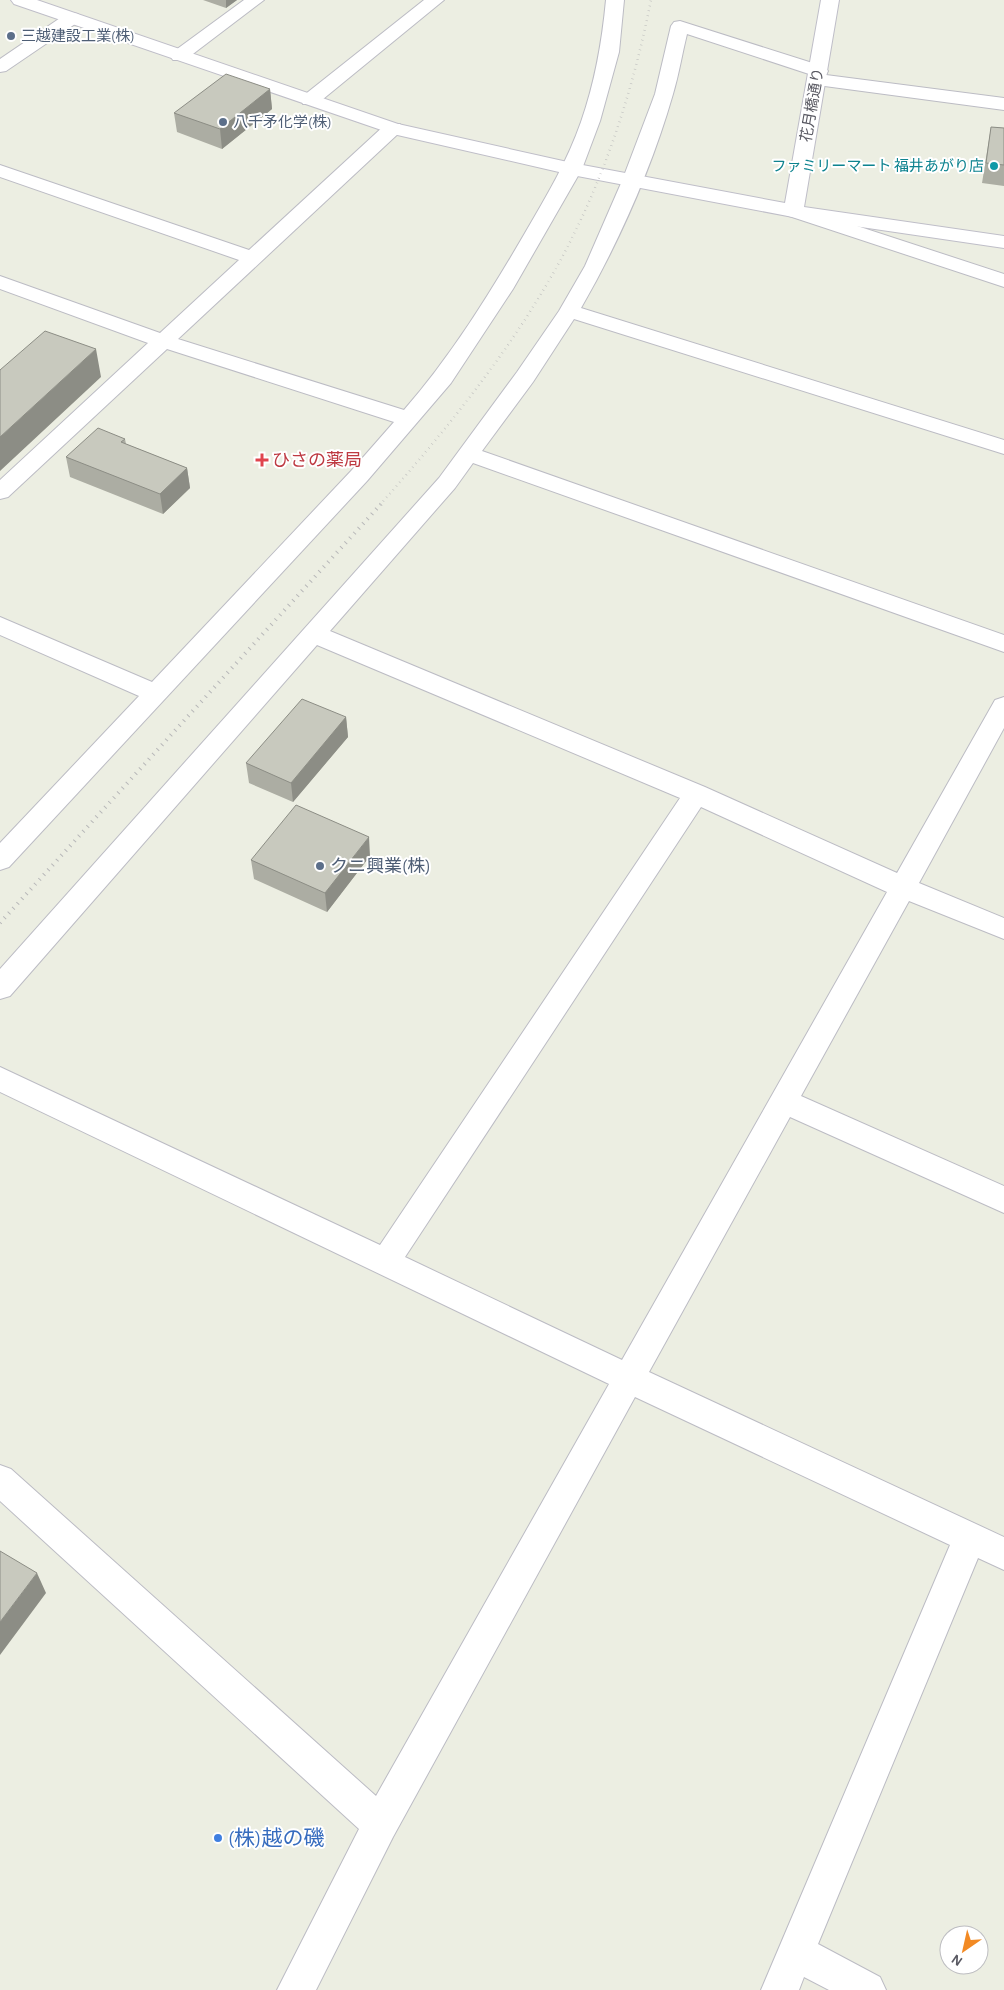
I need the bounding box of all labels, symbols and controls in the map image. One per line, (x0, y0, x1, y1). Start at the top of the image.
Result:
place label: 三越建設工業(株) (21, 28, 135, 44)
marker: 三越建設工業(株) (5, 30, 17, 42)
street label: 花月橋通り (798, 67, 826, 143)
place label: 八千矛化学(株) (233, 114, 332, 130)
marker: 八千矛化学(株) (217, 116, 229, 128)
place label: ファミリーマート 福井あがり店 (772, 157, 984, 174)
marker: ファミリーマート 福井あがり店 (988, 160, 1000, 172)
place label: ひさの薬局 (272, 451, 362, 470)
marker: ひさの薬局 (256, 454, 268, 466)
place label: クニ興業(株) (330, 857, 431, 876)
marker: クニ興業(株) (314, 860, 326, 872)
place label: (株)越の磯 (228, 1827, 324, 1849)
marker: (株)越の磯 (212, 1832, 224, 1844)
north arrow (939, 1925, 989, 1975)
text: N (949, 1951, 965, 1968)

